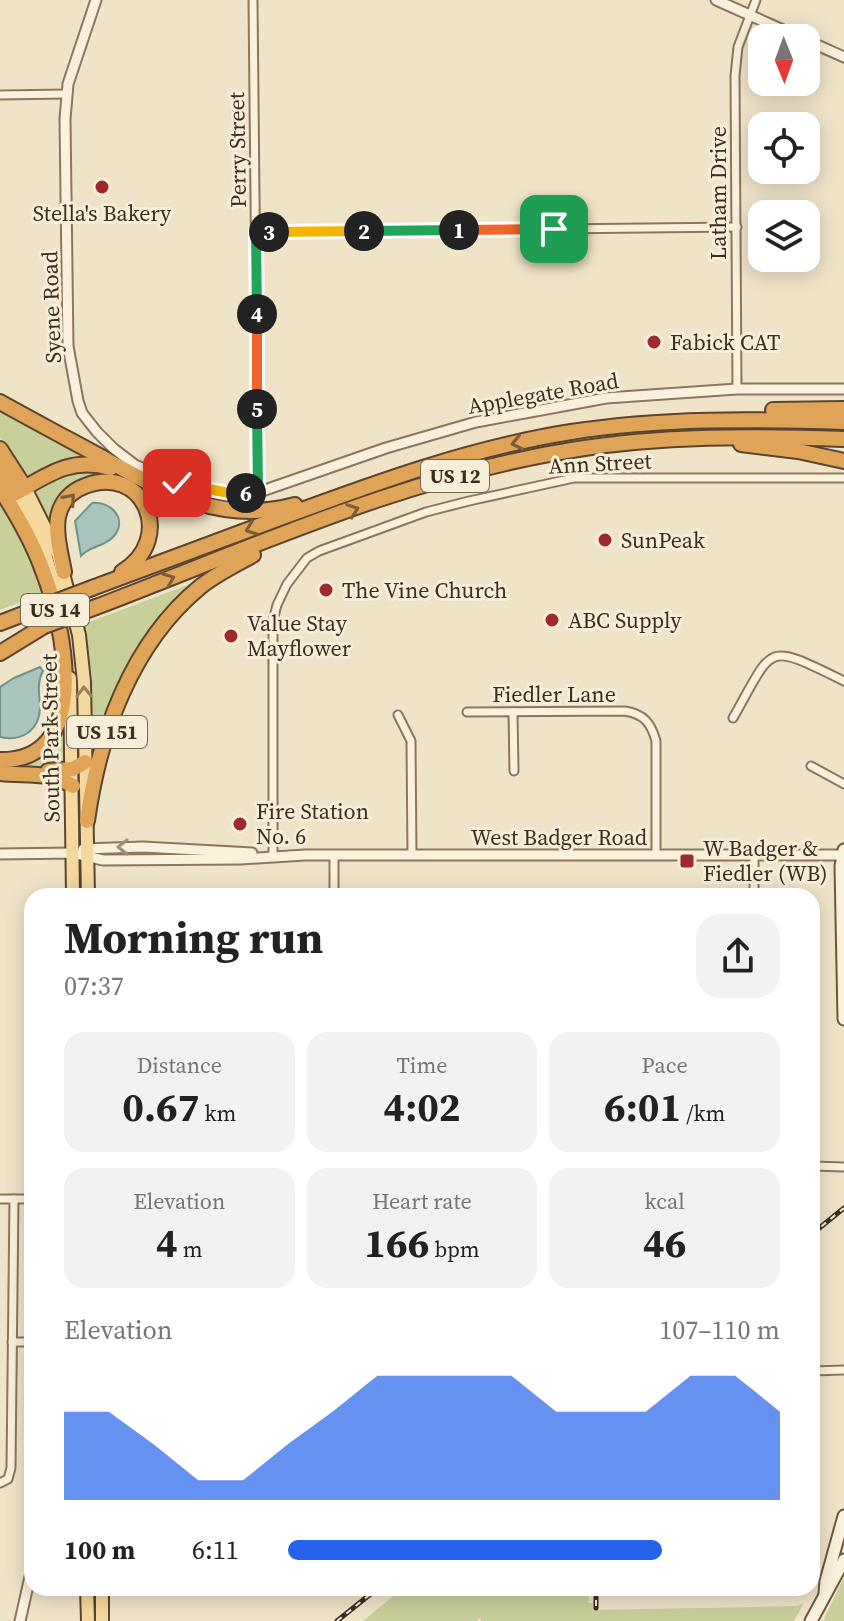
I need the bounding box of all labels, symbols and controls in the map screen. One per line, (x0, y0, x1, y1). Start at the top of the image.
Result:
north arrow (748, 24, 820, 96)
map controls (748, 24, 820, 272)
street label: Perry Street (221, 91, 253, 208)
button: locate (748, 112, 820, 184)
street label: Latham Drive (703, 126, 733, 260)
marker: Stella's Bakery (93, 178, 111, 196)
pin (520, 195, 588, 263)
place label: Stella's Bakery (33, 198, 172, 228)
button: layers (748, 200, 820, 272)
icon: arrive (532, 207, 576, 251)
pin: 1 (439, 210, 479, 250)
pin: 2 (344, 211, 384, 251)
pin: 3 (249, 212, 289, 252)
text: 1 (453, 215, 465, 245)
text: 2 (358, 216, 370, 246)
text: 3 (263, 217, 275, 247)
street label: Syene Road (34, 250, 68, 364)
pin: 4 (237, 294, 277, 334)
text: 4 (251, 299, 263, 329)
place label: Fabick CAT (670, 327, 780, 357)
marker: Fabick CAT (645, 333, 663, 351)
street label: Applegate Road (465, 365, 621, 421)
pin: 5 (237, 389, 277, 429)
text: 5 (251, 394, 263, 424)
one-way arrow (511, 434, 525, 451)
street label: Ann Street (548, 445, 653, 481)
pin (143, 449, 211, 517)
road number: US 12 (421, 460, 489, 492)
icon: check (155, 461, 199, 505)
pin: 6 (226, 473, 266, 513)
text: 6 (240, 478, 252, 508)
one-way arrow (60, 493, 74, 508)
one-way arrow (345, 503, 359, 520)
one-way arrow (244, 520, 258, 536)
place label: SunPeak (621, 525, 706, 555)
marker: SunPeak (596, 531, 614, 549)
one-way arrow (161, 572, 175, 589)
place label: The Vine Church (342, 575, 507, 605)
marker: The Vine Church (317, 581, 335, 599)
road number: US 14 (21, 594, 89, 626)
place label: ABC Supply (568, 605, 682, 635)
place label: Value Stay Mayflower (247, 608, 352, 663)
marker: ABC Supply (543, 611, 561, 629)
marker: Value Stay Mayflower (222, 627, 240, 645)
street label: South Park Street (34, 653, 66, 823)
street label: Fiedler Lane (492, 679, 616, 709)
one-way arrow (75, 685, 93, 698)
road number: US 151 (67, 716, 147, 748)
place label: Fire Station No. 6 (256, 796, 369, 851)
marker: Fire Station No. 6 (231, 815, 249, 833)
street label: West Badger Road (471, 822, 648, 852)
place label: W Badger & Fiedler (WB) (703, 833, 827, 888)
one-way arrow (116, 838, 129, 856)
marker: W Badger & Fiedler (WB) (678, 852, 696, 870)
text: Morning run (64, 907, 323, 968)
button: share (696, 914, 780, 998)
text: 07:37 (64, 968, 124, 1004)
text: Distance (137, 1050, 222, 1080)
text: Time (397, 1050, 447, 1080)
text: Pace (642, 1050, 688, 1080)
text: 0.67 (122, 1080, 199, 1134)
text: 4:02 (383, 1080, 461, 1134)
text: 6:01 (604, 1080, 681, 1134)
text: km (199, 1098, 236, 1128)
text: /km (681, 1098, 725, 1128)
text: Elevation (133, 1186, 225, 1216)
text: Heart rate (372, 1186, 472, 1216)
text: kcal (645, 1186, 685, 1216)
text: 4 (156, 1216, 178, 1270)
text: 166 (364, 1216, 429, 1270)
text: 46 (643, 1216, 686, 1270)
text: m (178, 1234, 203, 1264)
text: bpm (429, 1234, 480, 1264)
text: Elevation (64, 1312, 173, 1348)
text: 107–110 m (659, 1312, 780, 1348)
text: 100 m (64, 1532, 135, 1568)
text: 6:11 (192, 1532, 239, 1568)

